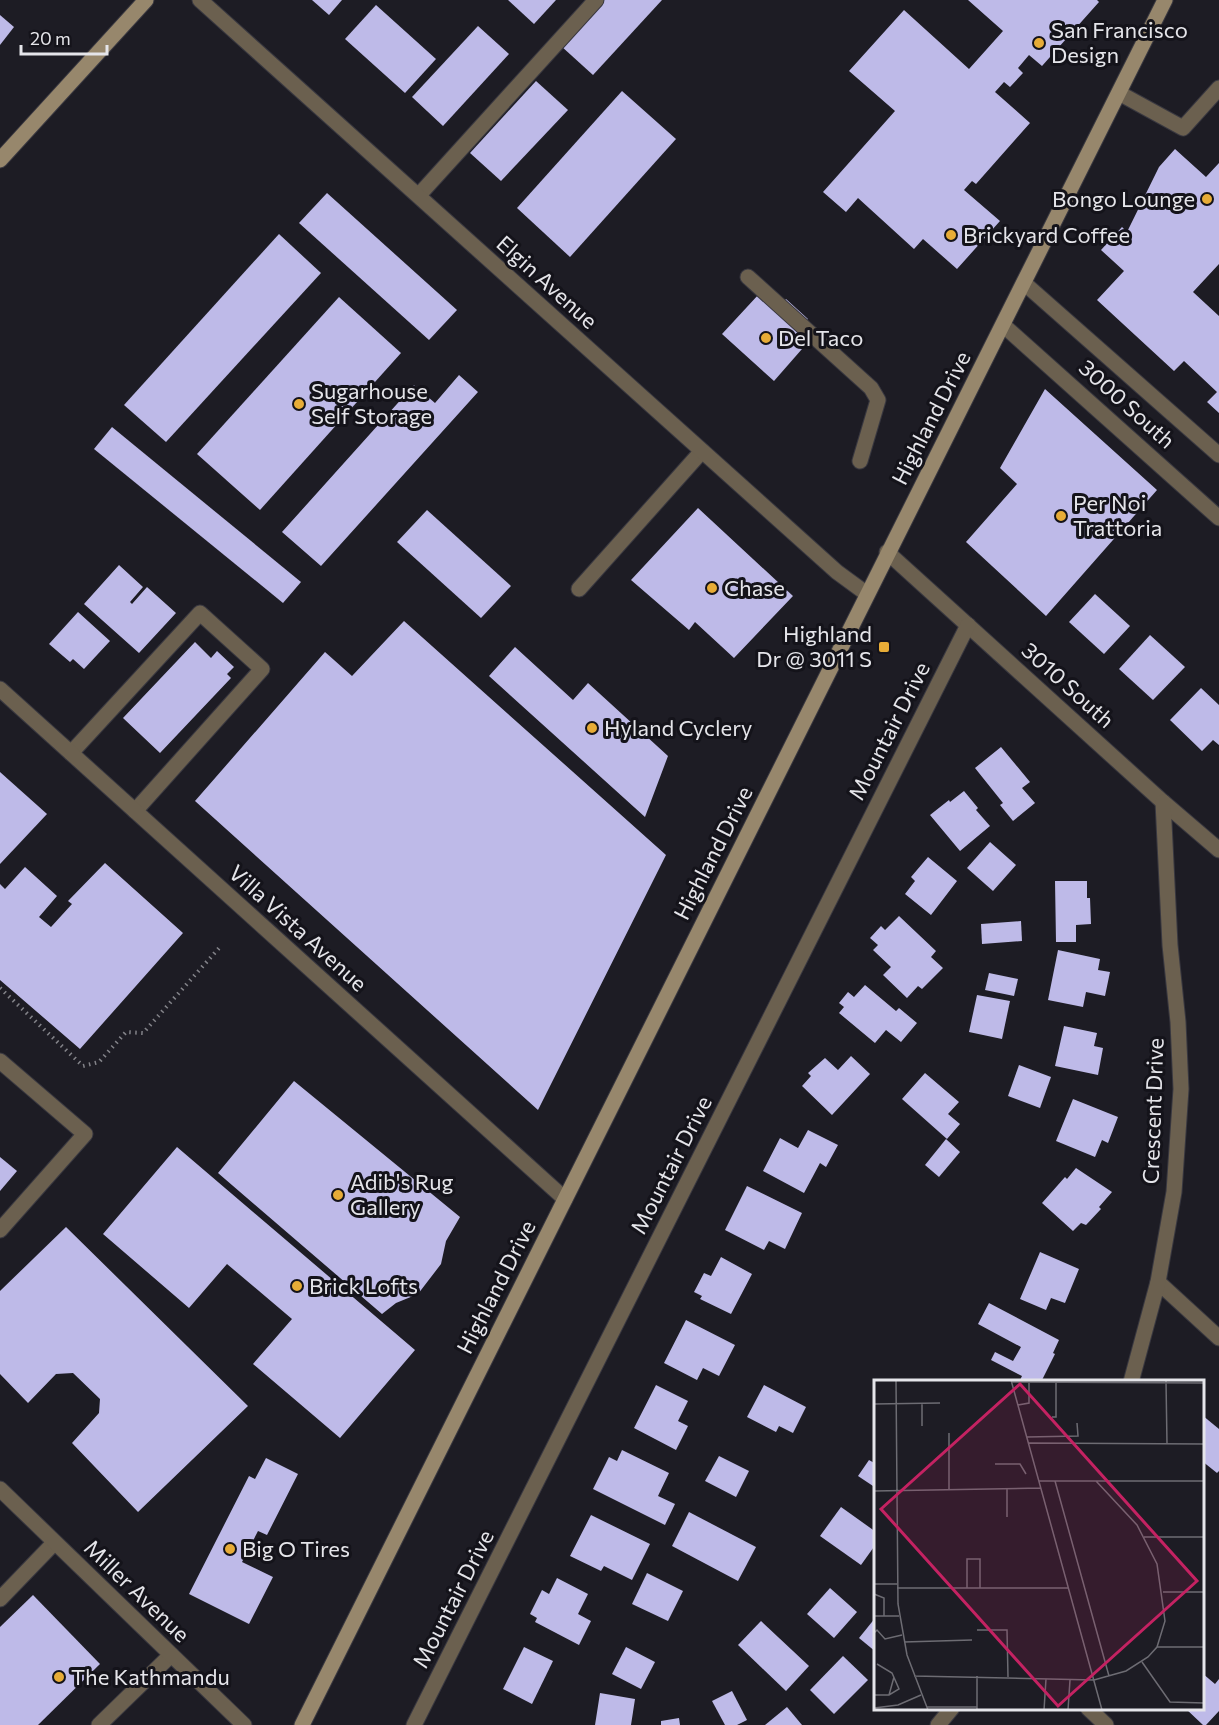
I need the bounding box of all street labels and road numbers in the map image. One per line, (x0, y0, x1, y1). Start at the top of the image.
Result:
street label: Elgin Avenue (491, 229, 603, 334)
street label: Highland Drive (885, 346, 976, 489)
street label: 3000 South (1074, 354, 1181, 454)
street label: 3010 South (1017, 636, 1120, 733)
street label: Mountair Drive (842, 657, 935, 804)
street label: Highland Drive (667, 781, 758, 924)
street label: Villa Vista Avenue (224, 859, 373, 997)
street label: Crescent Drive (1136, 1037, 1169, 1185)
street label: Mountair Drive (624, 1091, 717, 1238)
street label: Highland Drive (450, 1215, 541, 1358)
street label: Mountair Drive (406, 1525, 499, 1672)
street label: Miller Avenue (79, 1534, 196, 1648)

